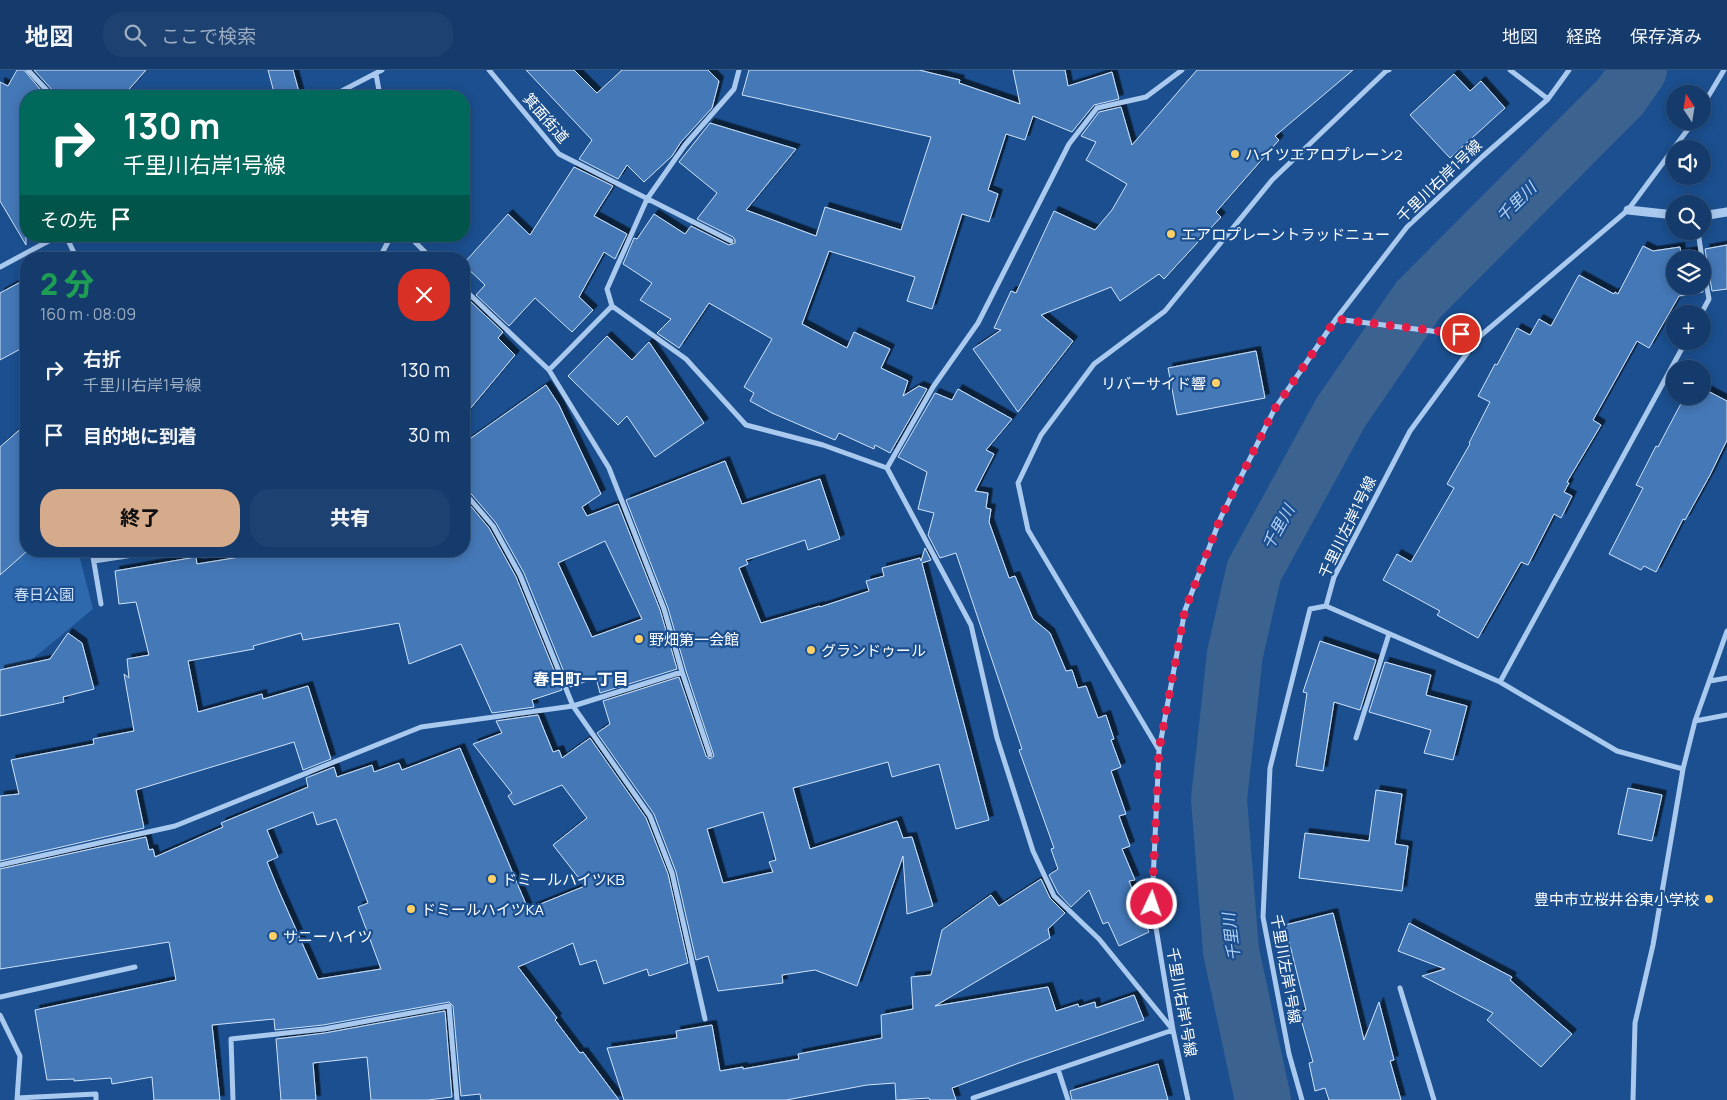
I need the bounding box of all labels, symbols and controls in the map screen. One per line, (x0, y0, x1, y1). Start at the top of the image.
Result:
search box (103, 12, 453, 57)
text: 地図 (25, 19, 73, 52)
icon: search (121, 21, 149, 49)
text: ここで検索 (161, 23, 256, 49)
text: 地図 (1502, 24, 1538, 48)
text: 経路 (1566, 24, 1602, 48)
text: 保存済み (1630, 24, 1702, 48)
north arrow (1666, 85, 1711, 130)
map controls (1666, 85, 1711, 405)
street label: 箕面街道 (518, 88, 574, 148)
text: 130 m (123, 102, 220, 150)
icon: right (40, 110, 105, 175)
street label: 千里川右岸1号線 (1392, 135, 1486, 227)
button: sound (1666, 140, 1711, 185)
place label: ハイツエアロプレーン2 (1245, 144, 1403, 165)
marker: ハイツエアロプレーン2 (1229, 148, 1241, 160)
text: 千里川右岸1号線 (123, 150, 286, 180)
water label: 千里川 (1491, 176, 1542, 227)
button: search (1666, 195, 1711, 240)
icon: arrive (107, 205, 135, 233)
text: その先 (40, 207, 97, 233)
place label: エアロプレーントラッドニュー (1181, 224, 1390, 245)
marker: エアロプレーントラッドニュー (1165, 228, 1177, 240)
button: layers (1666, 250, 1711, 295)
text: 2 分 (40, 263, 94, 304)
button: close (398, 269, 450, 321)
text: 160 m · 08:09 (40, 303, 136, 325)
button: + (1666, 305, 1711, 350)
pin (1440, 313, 1482, 355)
icon: arrive (1447, 320, 1475, 348)
text: 右折 (83, 346, 121, 372)
icon: right (40, 356, 68, 384)
text: 130 m (401, 357, 450, 383)
button: − (1666, 360, 1711, 405)
place label: リバーサイド響 (1101, 373, 1206, 394)
text: 千里川右岸1号線 (83, 374, 201, 396)
marker: リバーサイド響 (1210, 377, 1222, 389)
icon: arrive (40, 421, 68, 449)
text: 30 m (408, 422, 450, 448)
text: 目的地に到着 (83, 423, 197, 449)
street label: 千里川左岸1号線 (1313, 473, 1381, 581)
button: 終了 (40, 489, 240, 547)
button: 共有 (250, 489, 450, 547)
water label: 千里川 (1257, 499, 1300, 553)
park label: 春日公園 (14, 584, 74, 605)
place label: 野畑第一会館 (649, 629, 739, 650)
marker: 野畑第一会館 (633, 633, 645, 645)
place label: グランドゥール (821, 640, 926, 661)
marker: グランドゥール (805, 644, 817, 656)
district label: 春日町一丁目 (533, 668, 629, 690)
place label: ドミールハイツKB (502, 869, 625, 890)
marker: ドミールハイツKB (486, 873, 498, 885)
position arrow (1125, 877, 1177, 929)
place label: 豊中市立桜井谷東小学校 (1534, 889, 1699, 910)
marker: 豊中市立桜井谷東小学校 (1703, 893, 1715, 905)
place label: ドミールハイツKA (421, 899, 545, 920)
marker: ドミールハイツKA (405, 903, 417, 915)
water label: 千里川 (1217, 910, 1245, 962)
street label: 千里川左岸1号線 (1266, 913, 1306, 1025)
place label: サニーハイツ (283, 926, 372, 947)
marker: サニーハイツ (267, 930, 279, 942)
street label: 千里川右岸1号線 (1162, 946, 1202, 1058)

